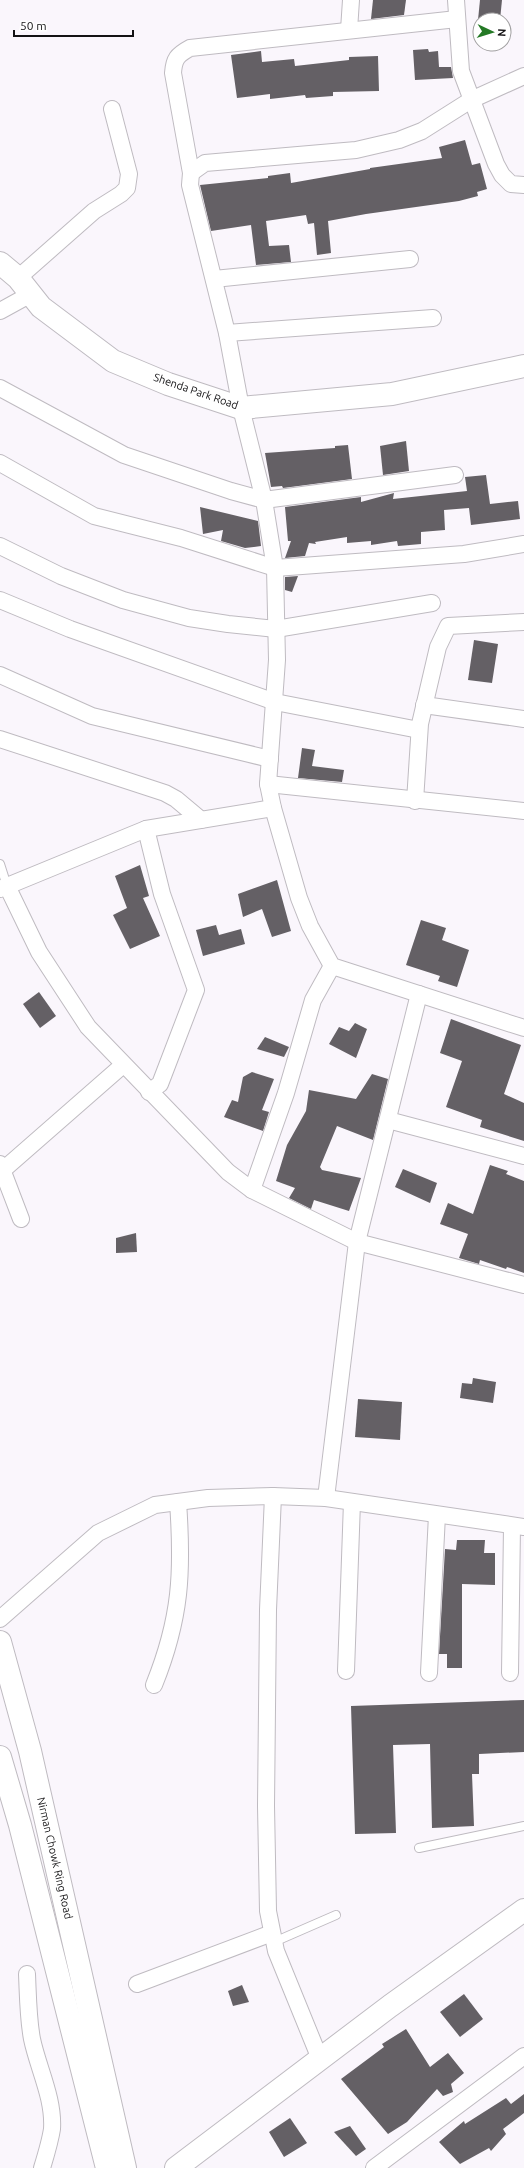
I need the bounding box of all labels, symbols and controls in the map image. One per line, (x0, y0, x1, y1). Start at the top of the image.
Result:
scale bar (14, 12, 133, 38)
north arrow (472, 12, 512, 52)
text: 50 m (20, 19, 47, 32)
text: N (496, 28, 508, 37)
street label: Shenda Park Road (152, 371, 240, 411)
street label: Nirman Chowk Ring Road (35, 1796, 75, 1920)

